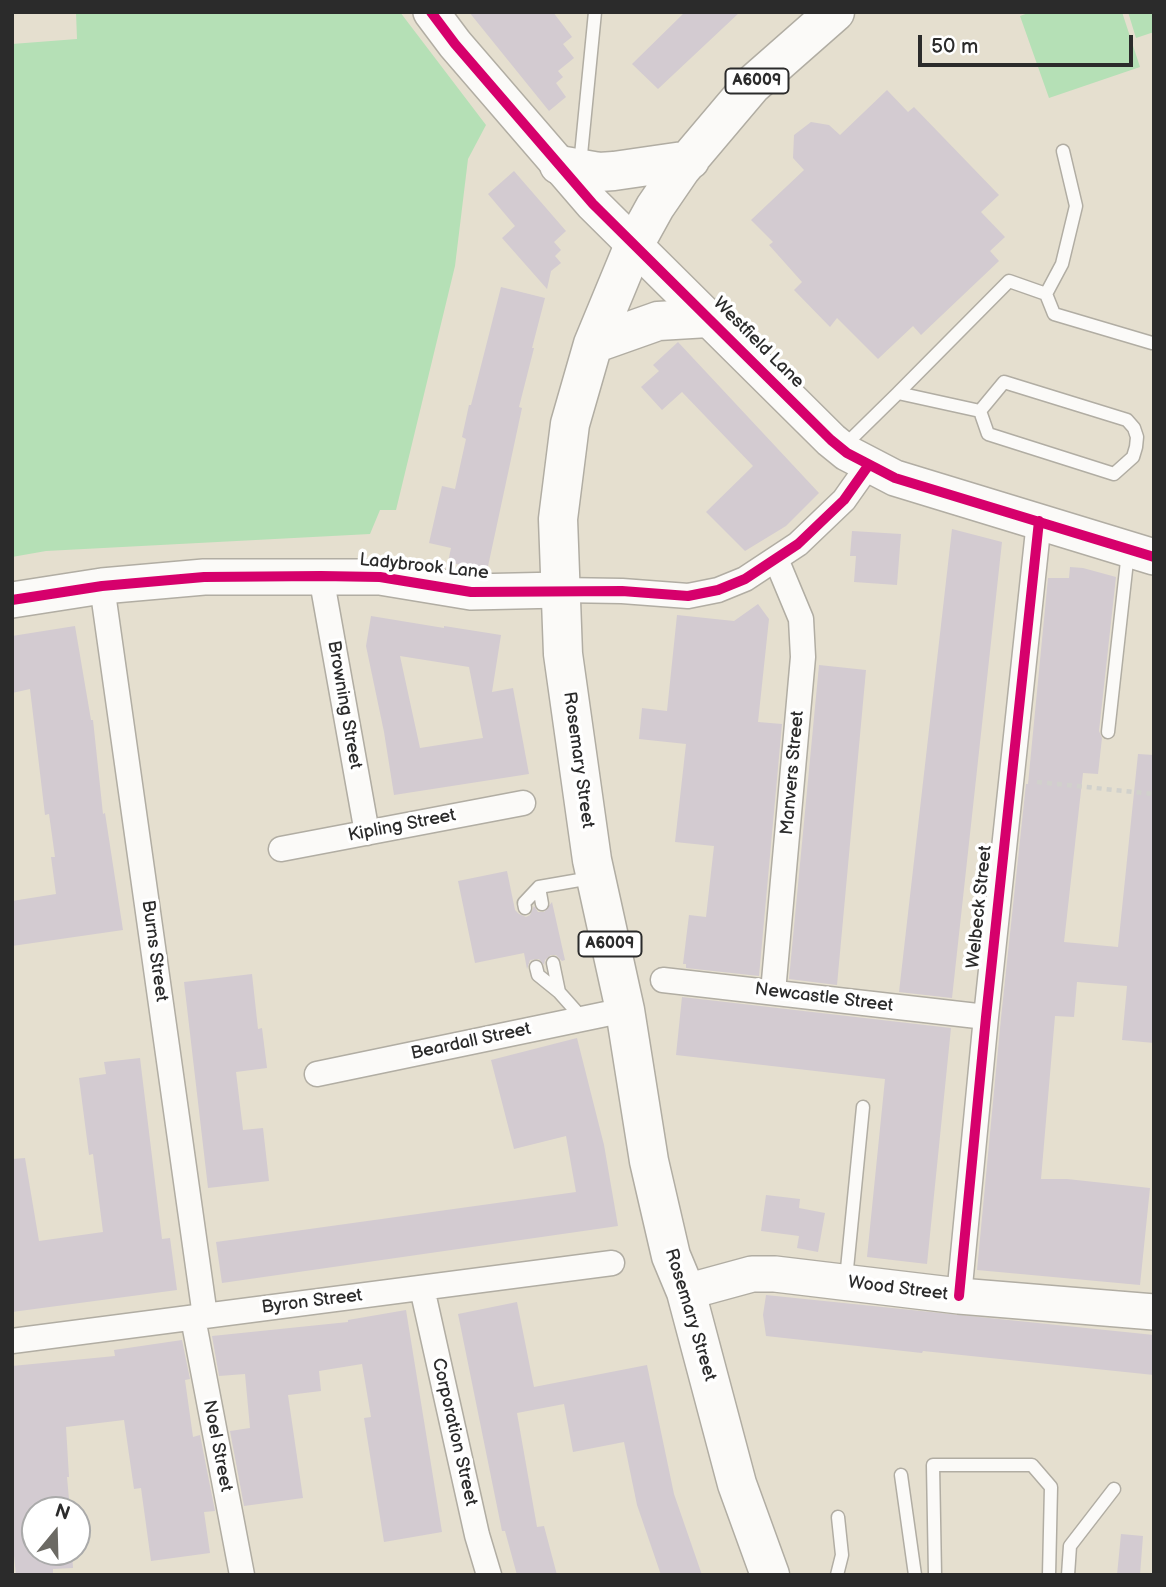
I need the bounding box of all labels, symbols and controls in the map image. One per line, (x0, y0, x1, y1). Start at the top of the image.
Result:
scale bar (921, 21, 1136, 65)
text: 50 m (931, 34, 978, 59)
road number: A6009 (726, 68, 788, 94)
street label: Westfield Lane (708, 293, 808, 393)
street label: Ladybrook Lane (358, 549, 490, 585)
street label: Browning Street (322, 639, 366, 771)
street label: Rosemary Street (558, 690, 598, 830)
street label: Manvers Street (777, 710, 809, 836)
street label: Kipling Street (346, 805, 458, 847)
street label: Welbeck Street (963, 844, 997, 970)
street label: Burns Street (136, 899, 172, 1003)
road number: A6009 (578, 932, 642, 956)
street label: Newcastle Street (754, 979, 894, 1017)
street label: Beardall Street (409, 1019, 533, 1065)
street label: Rosemary Street (660, 1246, 720, 1384)
street label: Wood Street (847, 1272, 949, 1306)
street label: Byron Street (260, 1285, 364, 1319)
street label: Corporation Street (427, 1356, 481, 1508)
street label: Noel Street (198, 1398, 236, 1494)
north arrow (21, 1496, 91, 1566)
text: N (52, 1499, 73, 1526)

